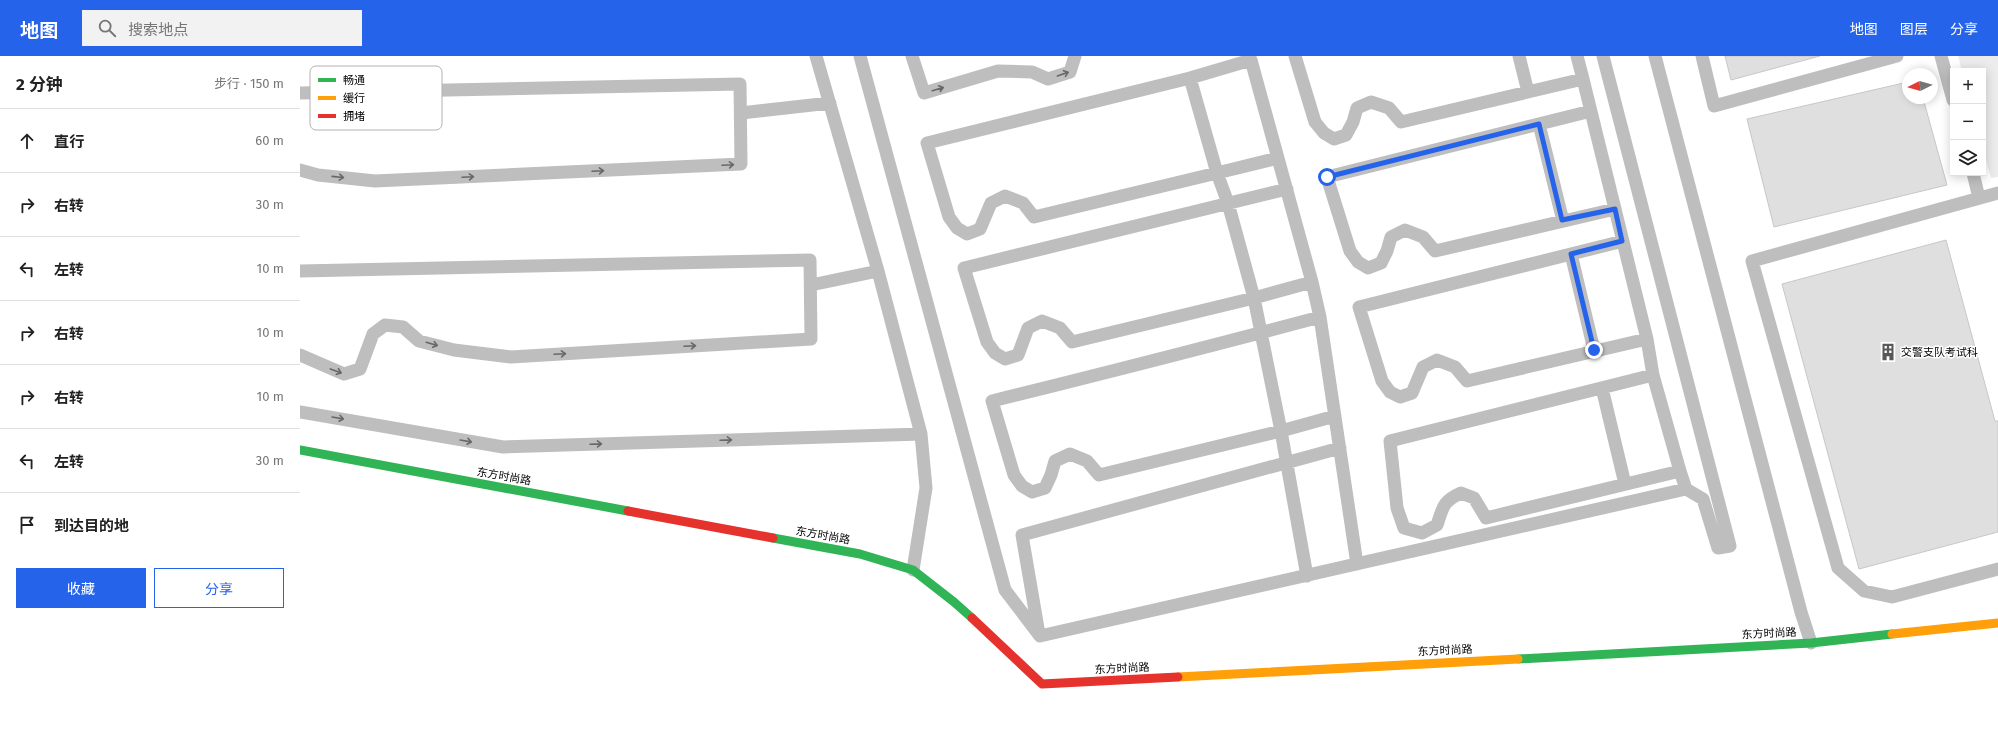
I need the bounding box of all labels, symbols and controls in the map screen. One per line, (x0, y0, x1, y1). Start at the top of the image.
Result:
search box (82, 10, 362, 46)
icon: search (96, 17, 118, 39)
text: 地图 (20, 19, 58, 42)
text: 搜索地点 (128, 21, 188, 39)
text: 地图 (1850, 21, 1878, 38)
text: 图层 (1900, 21, 1928, 38)
text: 分享 (1950, 21, 1978, 38)
legend (310, 66, 442, 130)
north arrow (1902, 68, 1938, 104)
map controls (1950, 68, 1986, 176)
button: + (1950, 68, 1986, 104)
one-way arrow (1056, 70, 1069, 77)
text: 2 分钟 (16, 74, 63, 95)
text: 畅通 (343, 74, 365, 87)
text: 步行 · 150 m (214, 76, 284, 91)
one-way arrow (931, 85, 944, 92)
text: 缓行 (343, 92, 365, 105)
button: − (1950, 104, 1986, 140)
text: 拥堵 (343, 110, 365, 123)
icon: ahead (16, 130, 38, 152)
text: 直行 (54, 133, 84, 151)
text: 60 m (255, 133, 284, 148)
button: layers (1950, 140, 1986, 176)
one-way arrow (721, 161, 734, 169)
one-way arrow (591, 167, 604, 174)
route start (1318, 168, 1336, 186)
one-way arrow (331, 173, 344, 181)
one-way arrow (461, 173, 474, 180)
icon: right (16, 194, 38, 216)
text: 右转 (54, 197, 84, 215)
text: 30 m (256, 197, 284, 212)
icon: left (16, 258, 38, 280)
text: 左转 (54, 261, 84, 279)
text: 10 m (257, 261, 284, 276)
icon: right (16, 322, 38, 344)
text: 右转 (54, 325, 84, 343)
text: 10 m (257, 325, 284, 340)
one-way arrow (425, 341, 438, 348)
route end (1585, 341, 1603, 359)
building icon: 交警支队考试科 (1878, 342, 1898, 362)
one-way arrow (683, 343, 696, 350)
place label: 交警支队考试科 (1901, 346, 1978, 359)
one-way arrow (553, 350, 566, 357)
one-way arrow (329, 368, 342, 375)
icon: right (16, 386, 38, 408)
text: 右转 (54, 389, 84, 407)
text: 10 m (257, 389, 284, 404)
one-way arrow (331, 415, 344, 423)
one-way arrow (719, 436, 732, 444)
one-way arrow (460, 437, 473, 445)
one-way arrow (589, 440, 602, 448)
icon: left (16, 450, 38, 472)
text: 左转 (54, 453, 84, 471)
text: 30 m (256, 453, 284, 468)
street label: 东方时尚路 (476, 465, 532, 488)
icon: arrive (16, 514, 38, 536)
text: 到达目的地 (54, 517, 129, 535)
street label: 东方时尚路 (795, 524, 851, 547)
button: 收藏 (16, 568, 146, 608)
button: 分享 (154, 568, 284, 608)
street label: 东方时尚路 (1741, 626, 1797, 641)
street label: 东方时尚路 (1417, 643, 1473, 658)
street label: 东方时尚路 (1094, 661, 1150, 676)

